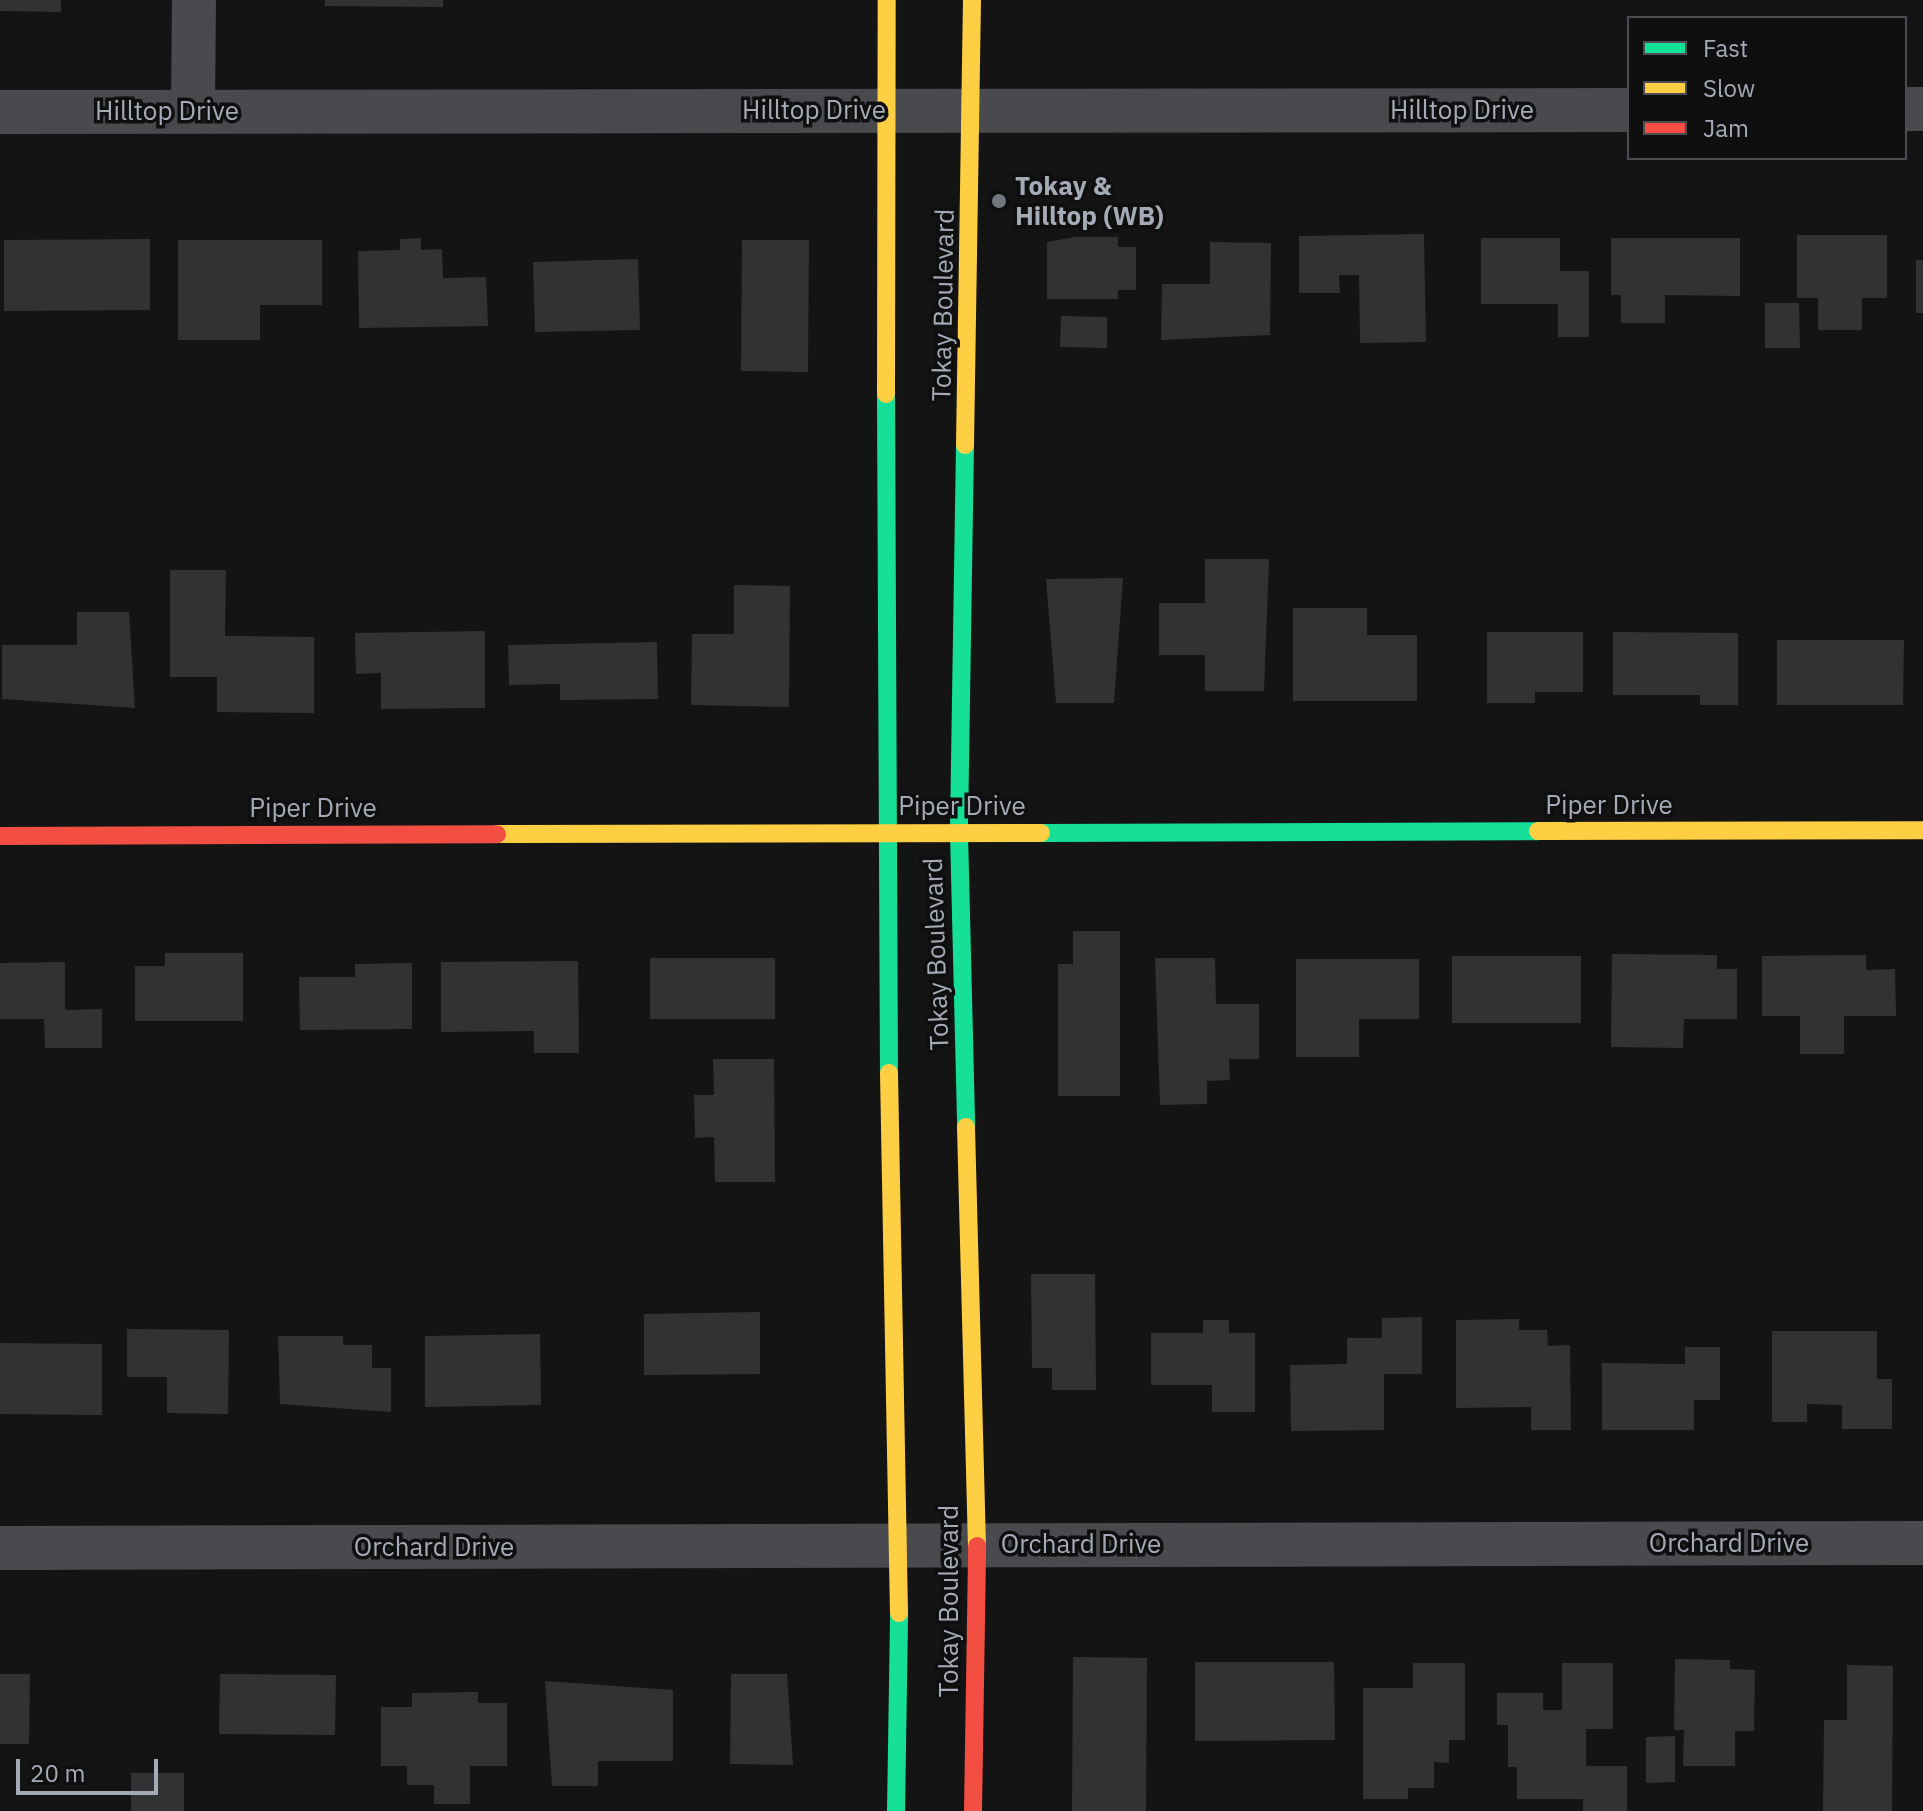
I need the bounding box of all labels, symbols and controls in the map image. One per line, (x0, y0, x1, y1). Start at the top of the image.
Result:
legend (1627, 16, 1907, 160)
text: Fast (1703, 32, 1748, 64)
text: Slow (1703, 72, 1755, 104)
street label: Hilltop Drive (742, 94, 886, 126)
street label: Hilltop Drive (1390, 94, 1534, 126)
street label: Hilltop Drive (95, 95, 239, 127)
text: Jam (1703, 112, 1749, 144)
place label: Tokay & Hilltop (WB) (1015, 170, 1164, 232)
marker: Tokay & Hilltop (WB) (990, 192, 1008, 210)
street label: Tokay Boulevard (926, 208, 960, 402)
street label: Piper Drive (1545, 789, 1673, 821)
street label: Piper Drive (898, 790, 1026, 822)
street label: Piper Drive (249, 792, 377, 824)
street label: Tokay Boulevard (917, 857, 955, 1051)
street label: Tokay Boulevard (933, 1505, 965, 1697)
street label: Orchard Drive (1649, 1527, 1809, 1559)
street label: Orchard Drive (1001, 1528, 1161, 1560)
street label: Orchard Drive (354, 1531, 514, 1563)
scale bar (20, 1743, 162, 1793)
text: 20 m (30, 1757, 85, 1789)

